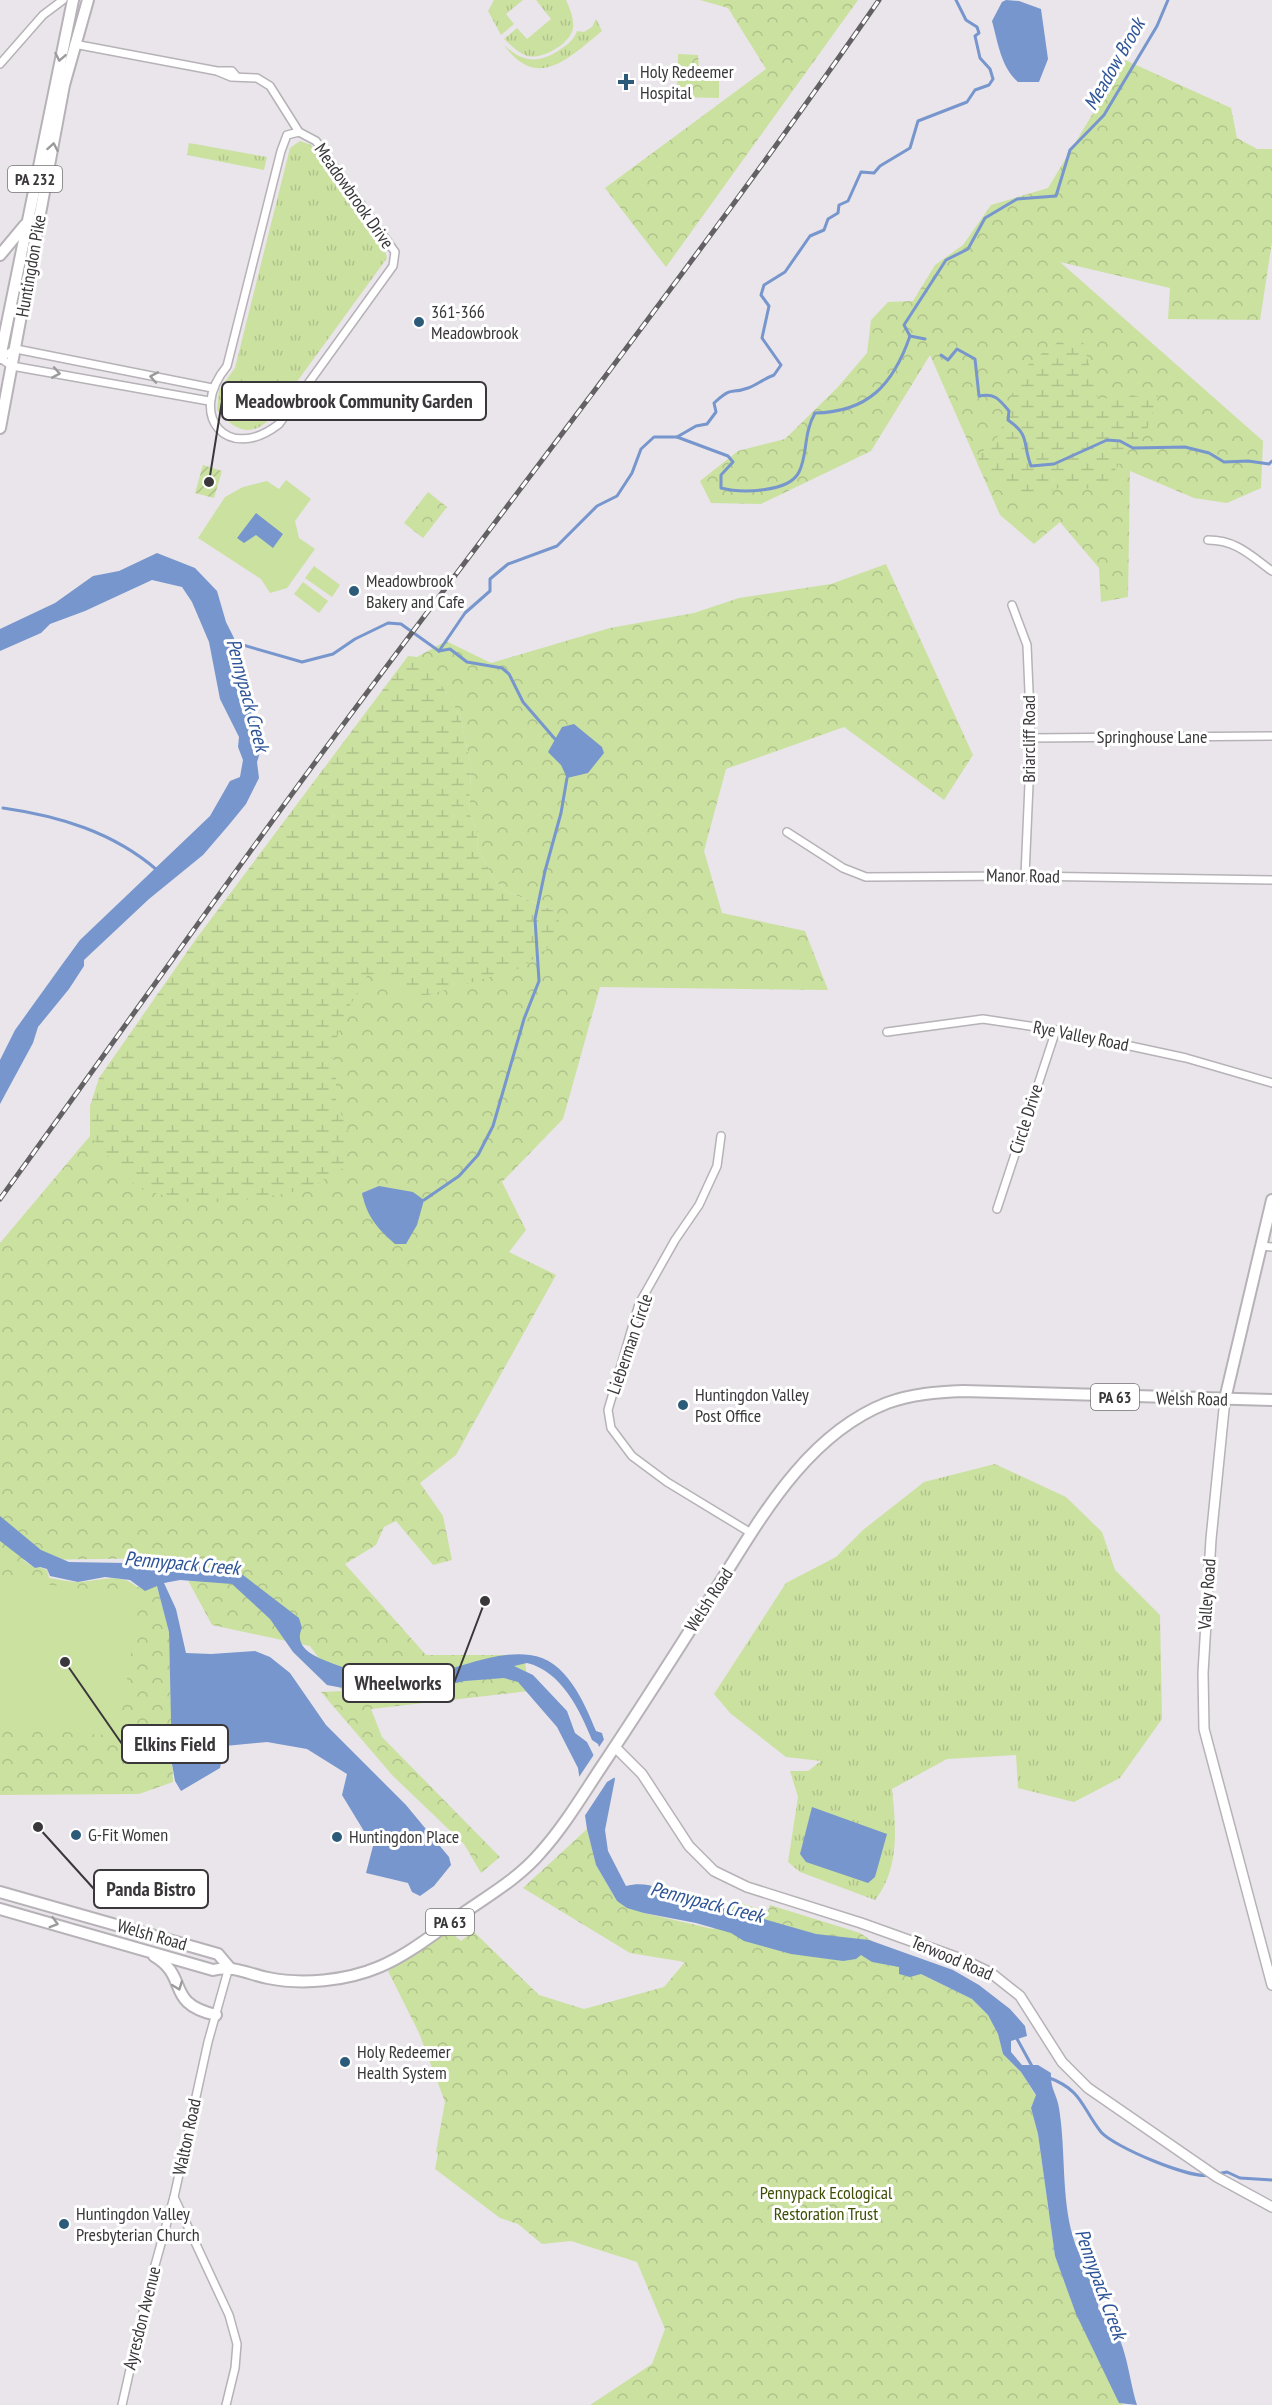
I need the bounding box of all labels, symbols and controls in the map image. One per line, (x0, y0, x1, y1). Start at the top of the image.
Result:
water label: Meadow Brook (1077, 12, 1152, 115)
one-way arrow (54, 52, 67, 62)
place label: Holy Redeemer Hospital (640, 60, 734, 104)
marker: Holy Redeemer Hospital (617, 73, 635, 91)
street label: Meadowbrook Drive (310, 139, 399, 253)
one-way arrow (46, 142, 58, 152)
road number: PA 232 (8, 166, 62, 192)
street label: Huntingdon Pike (10, 213, 51, 319)
place label: 361-366 Meadowbrook (431, 300, 518, 344)
marker: 361-366 Meadowbrook (412, 315, 426, 329)
one-way arrow (51, 367, 60, 379)
one-way arrow (149, 371, 159, 384)
callout: Meadowbrook Community Garden (222, 382, 486, 420)
text: Meadowbrook Community Garden (235, 388, 473, 414)
place label: Meadowbrook Bakery and Cafe (366, 569, 465, 613)
marker: Meadowbrook Bakery and Cafe (347, 584, 361, 598)
water label: Pennypack Creek (220, 636, 276, 756)
street label: Briarcliff Road (1017, 695, 1040, 783)
street label: Springhouse Lane (1097, 725, 1207, 748)
street label: Manor Road (986, 863, 1060, 888)
street label: Rye Valley Road (1031, 1015, 1131, 1056)
street label: Circle Drive (1004, 1081, 1048, 1156)
street label: Lieberman Circle (602, 1291, 657, 1397)
place label: Huntingdon Valley Post Office (695, 1383, 809, 1427)
road number: PA 63 (1091, 1384, 1139, 1410)
street label: Welsh Road (1156, 1386, 1228, 1411)
marker: Huntingdon Valley Post Office (676, 1398, 690, 1412)
water label: Pennypack Creek (123, 1545, 243, 1581)
street label: Valley Road (1192, 1558, 1220, 1631)
street label: Welsh Road (679, 1563, 738, 1636)
callout: Wheelworks (343, 1664, 454, 1702)
text: Wheelworks (353, 1670, 442, 1696)
callout: Elkins Field (122, 1725, 228, 1763)
text: Elkins Field (134, 1731, 216, 1757)
place label: G-Fit Women (88, 1823, 168, 1846)
place label: Huntingdon Place (349, 1825, 459, 1848)
marker: G-Fit Women (69, 1828, 83, 1842)
marker: Huntingdon Place (330, 1830, 344, 1844)
callout: Panda Bistro (94, 1870, 208, 1908)
water label: Pennypack Creek (648, 1875, 768, 1929)
text: Panda Bistro (106, 1876, 196, 1902)
road number: PA 63 (426, 1909, 474, 1935)
street label: Welsh Road (115, 1914, 190, 1955)
one-way arrow (48, 1916, 59, 1928)
street label: Terwood Road (908, 1930, 997, 1985)
one-way arrow (171, 1979, 183, 1990)
place label: Holy Redeemer Health System (357, 2040, 451, 2084)
marker: Holy Redeemer Health System (338, 2055, 352, 2069)
street label: Walton Road (167, 2096, 206, 2177)
park label: Pennypack Ecological Restoration Trust (760, 2181, 893, 2225)
place label: Huntingdon Valley Presbyterian Church (76, 2202, 200, 2246)
marker: Huntingdon Valley Presbyterian Church (57, 2217, 71, 2231)
water label: Pennypack Creek (1069, 2225, 1134, 2345)
street label: Ayresdon Avenue (118, 2264, 165, 2372)

